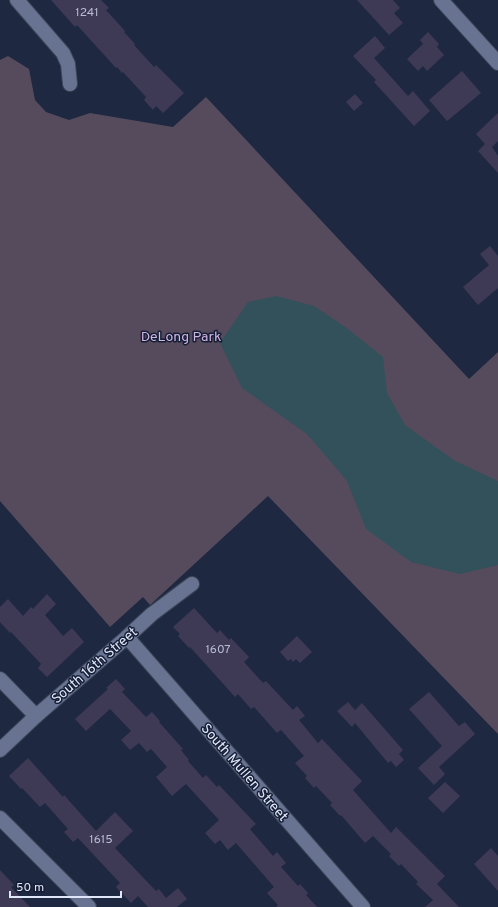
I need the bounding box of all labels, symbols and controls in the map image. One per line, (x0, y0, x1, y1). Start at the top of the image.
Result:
house number: 1241 (75, 5, 99, 21)
park label: DeLong Park (141, 329, 221, 346)
street label: South 16th Street (49, 624, 141, 708)
house number: 1607 (205, 642, 231, 658)
street label: South Mullen Street (197, 721, 291, 825)
house number: 1615 (89, 832, 113, 848)
scale bar (10, 873, 121, 899)
text: 50 m (16, 880, 44, 896)

